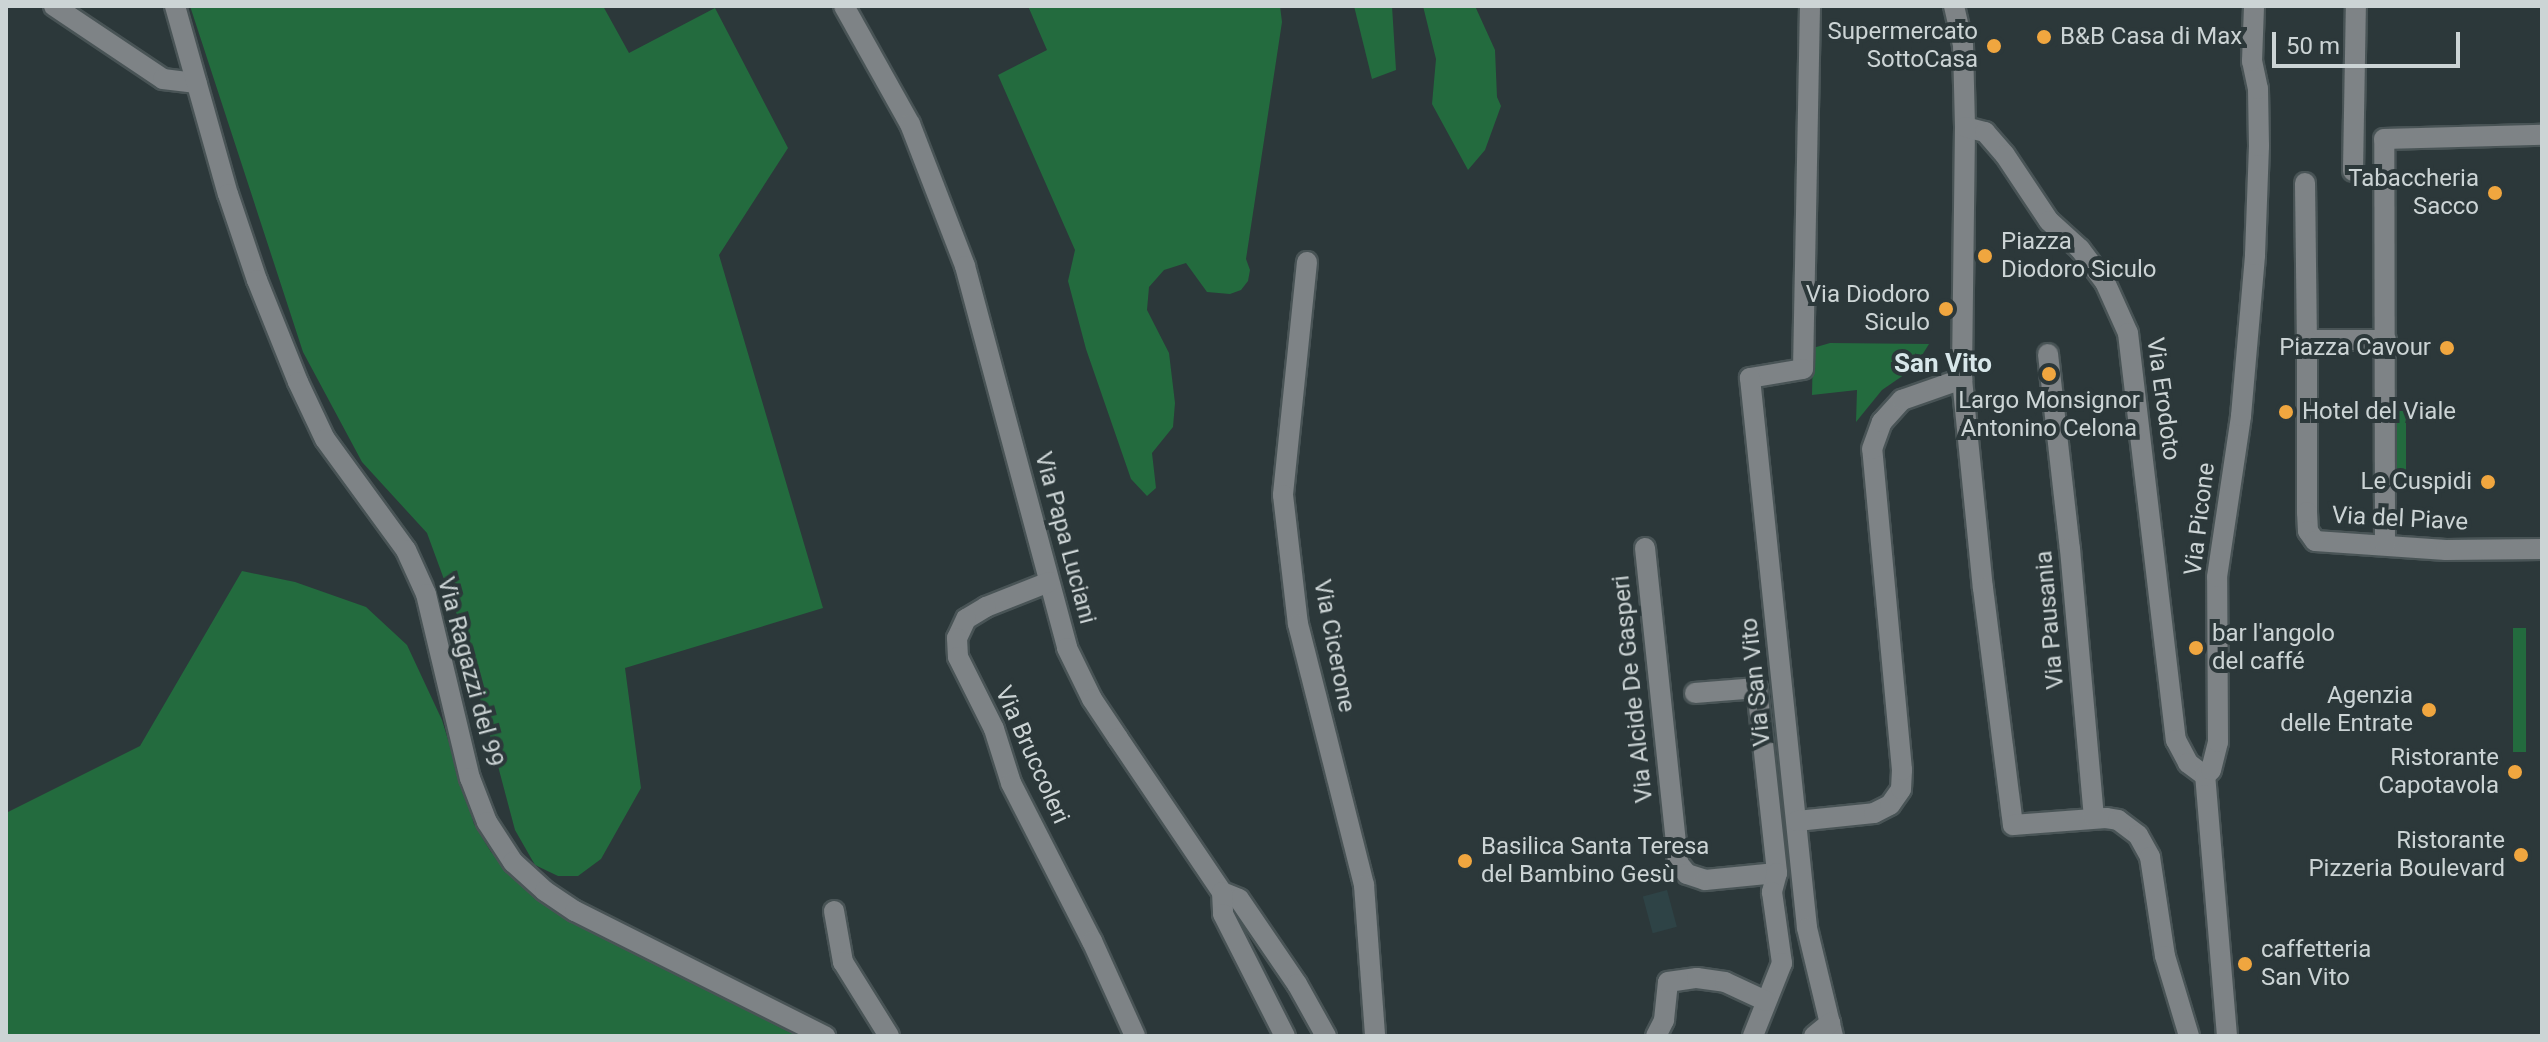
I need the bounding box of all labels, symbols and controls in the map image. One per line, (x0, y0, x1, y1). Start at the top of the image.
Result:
scale bar (2276, 16, 2464, 66)
place label: Supermercato SottoCasa (1828, 18, 1978, 74)
place label: B&B Casa di Max (2060, 23, 2242, 51)
marker: B&B Casa di Max (2035, 28, 2053, 46)
text: 50 m (2286, 32, 2340, 60)
marker: Supermercato SottoCasa (1985, 37, 2003, 55)
place label: Tabaccheria Sacco (2348, 165, 2479, 221)
marker: Tabaccheria Sacco (2486, 184, 2504, 202)
place label: Piazza Diodoro Siculo (2001, 228, 2156, 284)
marker: Piazza Diodoro Siculo (1976, 247, 1994, 265)
place label: Via Diodoro Siculo (1806, 281, 1930, 337)
marker: Via Diodoro Siculo (1937, 300, 1955, 318)
place label: Piazza Cavour (2279, 334, 2431, 362)
street label: Via Erodoto (2140, 336, 2186, 462)
marker: Piazza Cavour (2438, 339, 2456, 357)
district label: San Vito (1894, 348, 1992, 380)
marker: Largo Monsignor Antonino Celona (2040, 365, 2058, 383)
place label: Largo Monsignor Antonino Celona (1958, 387, 2140, 443)
place label: Hotel del Viale (2302, 398, 2456, 426)
marker: Hotel del Viale (2277, 403, 2295, 421)
street label: Via Papa Luciani (1028, 449, 1102, 627)
street label: Via Picone (2179, 461, 2221, 577)
place label: Le Cuspidi (2360, 468, 2472, 496)
marker: Le Cuspidi (2479, 473, 2497, 491)
street label: Via del Piave (2331, 501, 2469, 537)
street label: Via Pausania (2030, 550, 2070, 690)
street label: Via Ragazzi del 99 (431, 574, 509, 770)
street label: Via Alcide De Gasperi (1607, 574, 1659, 804)
street label: Via Cicerone (1307, 577, 1361, 715)
street label: Via San Vito (1735, 616, 1777, 748)
place label: bar l'angolo del caffé (2212, 620, 2335, 676)
marker: bar l'angolo del caffé (2187, 639, 2205, 657)
street label: Via Bruccoleri (989, 682, 1075, 828)
place label: Agenzia delle Entrate (2280, 682, 2413, 738)
marker: Agenzia delle Entrate (2420, 701, 2438, 719)
place label: Ristorante Capotavola (2378, 744, 2499, 800)
marker: Ristorante Capotavola (2506, 763, 2524, 781)
place label: Ristorante Pizzeria Boulevard (2308, 827, 2505, 883)
place label: Basilica Santa Teresa del Bambino Gesù (1481, 833, 1710, 889)
marker: Ristorante Pizzeria Boulevard (2512, 846, 2530, 864)
marker: Basilica Santa Teresa del Bambino Gesù (1456, 852, 1474, 870)
place label: caffetteria San Vito (2261, 936, 2371, 992)
marker: caffetteria San Vito (2236, 955, 2254, 973)

